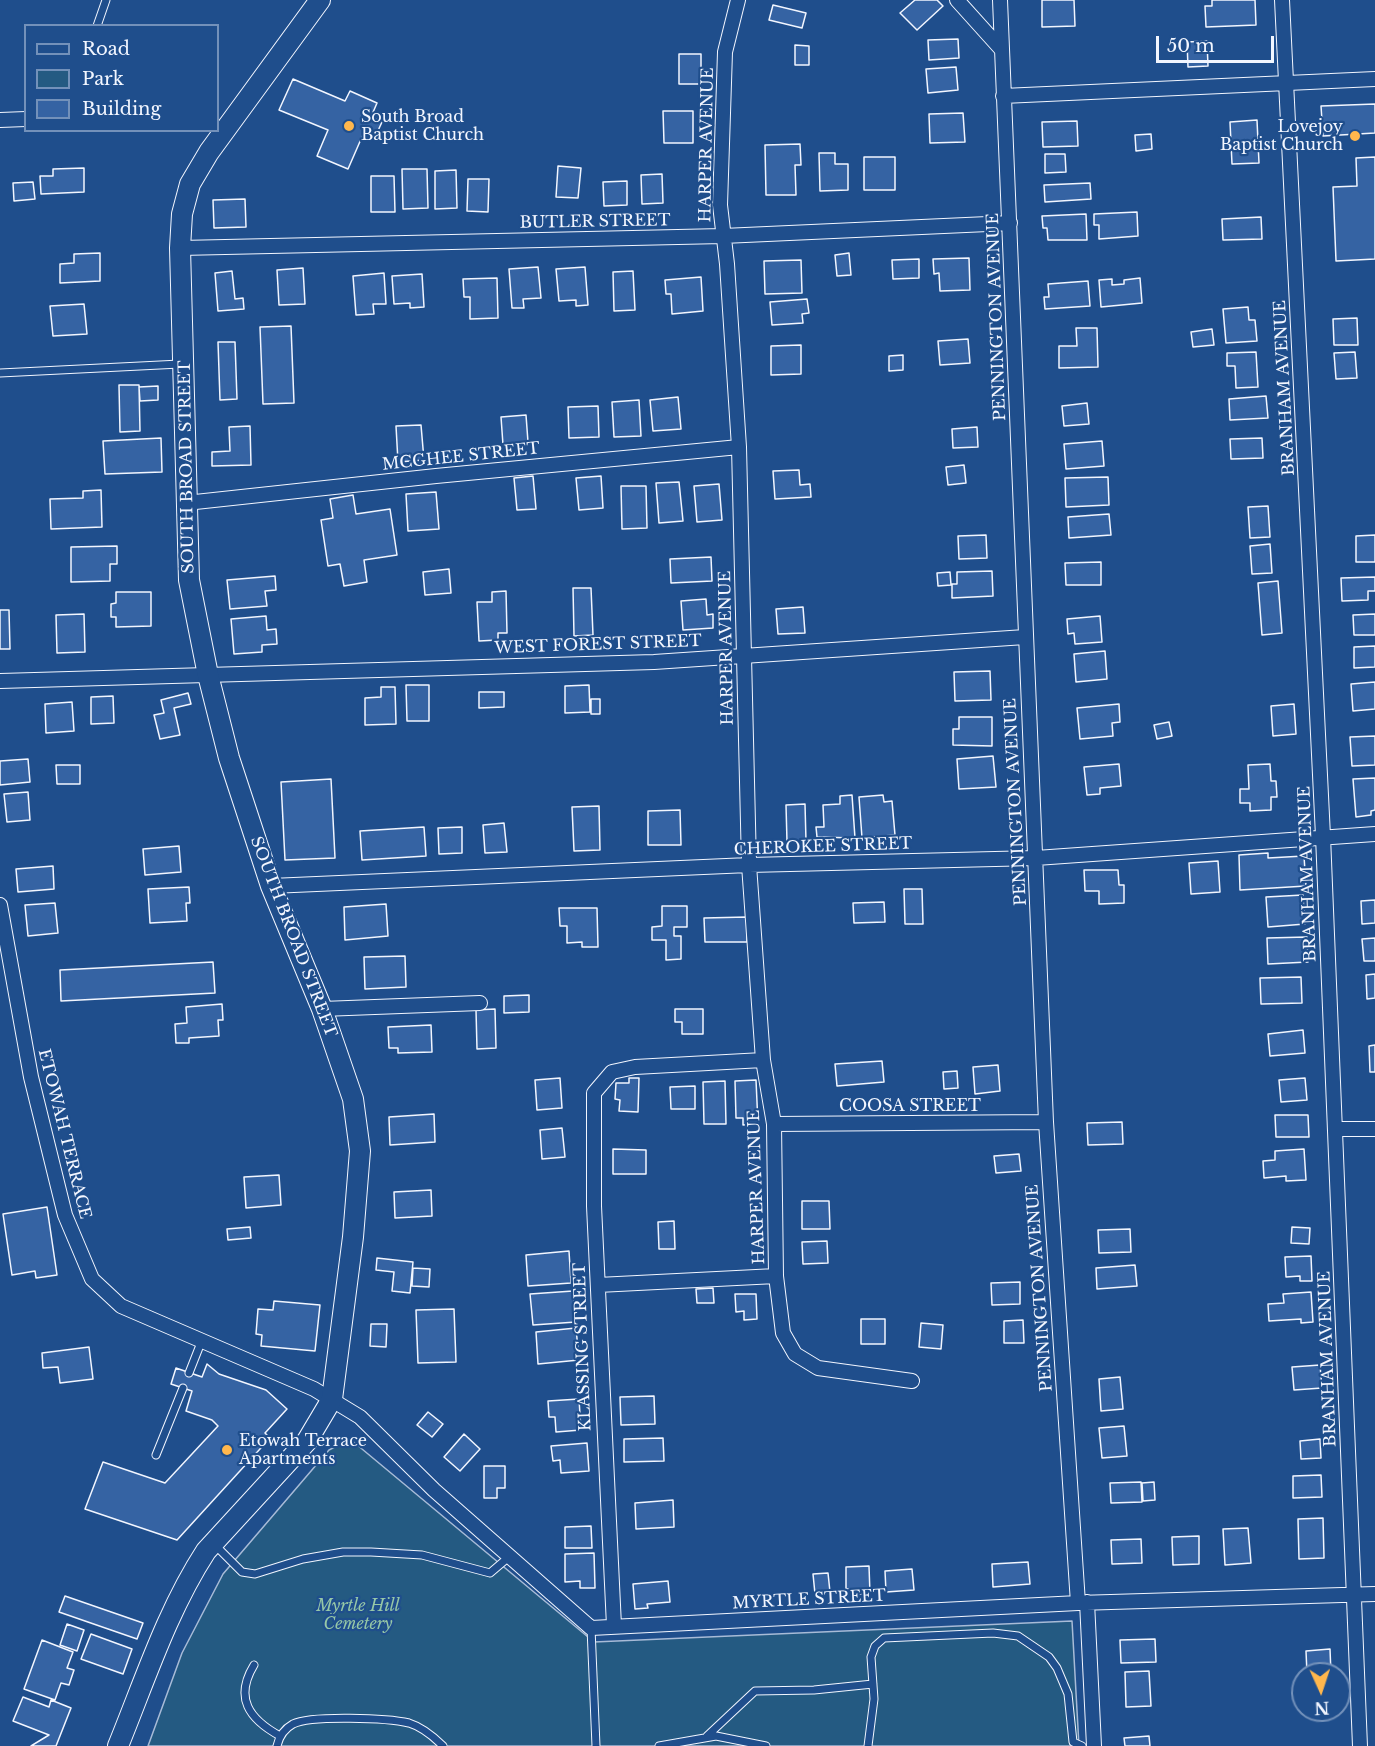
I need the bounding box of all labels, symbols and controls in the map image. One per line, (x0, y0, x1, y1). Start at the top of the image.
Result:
legend (24, 24, 219, 132)
scale bar (1159, 24, 1278, 62)
text: 50 m (1167, 35, 1215, 57)
text: Road (82, 38, 130, 60)
text: Park (82, 68, 124, 90)
street label: HARPER AVENUE (696, 68, 718, 222)
text: Building (82, 98, 161, 120)
place label: South Broad Baptist Church (361, 107, 484, 145)
place label: Lovejoy Baptist Church (1220, 117, 1343, 155)
marker: South Broad Baptist Church (342, 119, 356, 133)
marker: Lovejoy Baptist Church (1348, 129, 1362, 143)
street label: BUTLER STREET (519, 211, 671, 233)
street label: PENNINGTON AVENUE (984, 213, 1010, 421)
street label: BRANHAM AVENUE (1271, 300, 1299, 476)
street label: SOUTH BROAD STREET (176, 360, 198, 574)
street label: MCGHEE STREET (381, 439, 541, 475)
street label: HARPER AVENUE (716, 571, 738, 725)
street label: WEST FOREST STREET (494, 632, 702, 658)
street label: PENNINGTON AVENUE (1001, 698, 1031, 906)
street label: BRANHAM AVENUE (1295, 786, 1321, 962)
street label: SOUTH BROAD STREET (246, 834, 340, 1040)
street label: CHEROKEE STREET (733, 834, 913, 860)
street label: ETOWAH TERRACE (34, 1047, 94, 1221)
street label: COOSA STREET (839, 1096, 981, 1116)
street label: HARPER AVENUE (745, 1109, 769, 1265)
street label: PENNINGTON AVENUE (1023, 1184, 1057, 1392)
street label: KLASSING STREET (570, 1263, 596, 1431)
street label: BRANHAM AVENUE (1315, 1271, 1341, 1447)
place label: Etowah Terrace Apartments (239, 1431, 367, 1469)
marker: Etowah Terrace Apartments (220, 1443, 234, 1457)
street label: MYRTLE STREET (732, 1586, 886, 1614)
park label: Myrtle Hill Cemetery (316, 1596, 400, 1634)
north arrow (1291, 1662, 1351, 1722)
text: N (1314, 1698, 1330, 1718)

